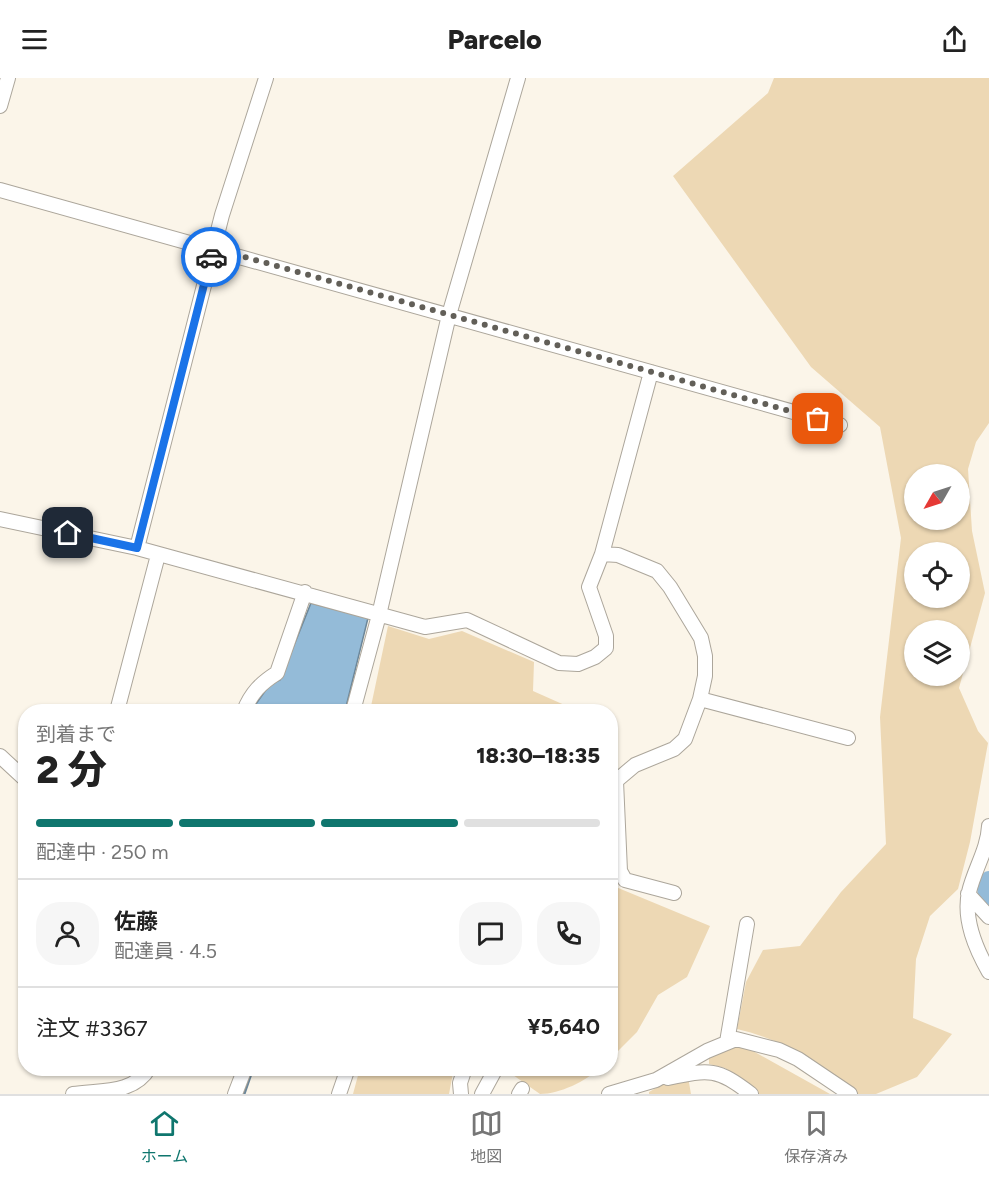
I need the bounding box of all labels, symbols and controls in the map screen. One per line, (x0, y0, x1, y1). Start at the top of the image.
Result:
icon: menu (18, 23, 51, 56)
text: Parcelo (447, 23, 542, 56)
icon: share (938, 23, 971, 56)
courier (181, 227, 241, 287)
icon: car (195, 241, 228, 274)
pin (792, 393, 843, 444)
icon: bag (801, 402, 834, 435)
north arrow (904, 464, 970, 530)
map controls (904, 464, 970, 686)
pin (42, 507, 93, 558)
icon: home (51, 516, 84, 549)
button: locate (904, 542, 970, 608)
button: layers (904, 620, 970, 686)
text: 到着まで (36, 722, 116, 746)
text: 18:30–18:35 (476, 742, 600, 769)
text: 2 分 (36, 746, 107, 793)
text: 配達中 · 250 m (36, 840, 168, 864)
button: person (36, 902, 99, 965)
button: chat (459, 902, 522, 965)
button: phone (537, 902, 600, 965)
text: 佐藤 (114, 908, 158, 935)
text: 配達員 · 4.5 (114, 939, 217, 963)
text: ¥5,640 (528, 1013, 600, 1040)
text: 注文 #3367 (36, 1015, 147, 1042)
tab: ホーム (141, 1107, 188, 1167)
tab: 地図 (470, 1107, 503, 1167)
tab: 保存済み (784, 1107, 848, 1167)

